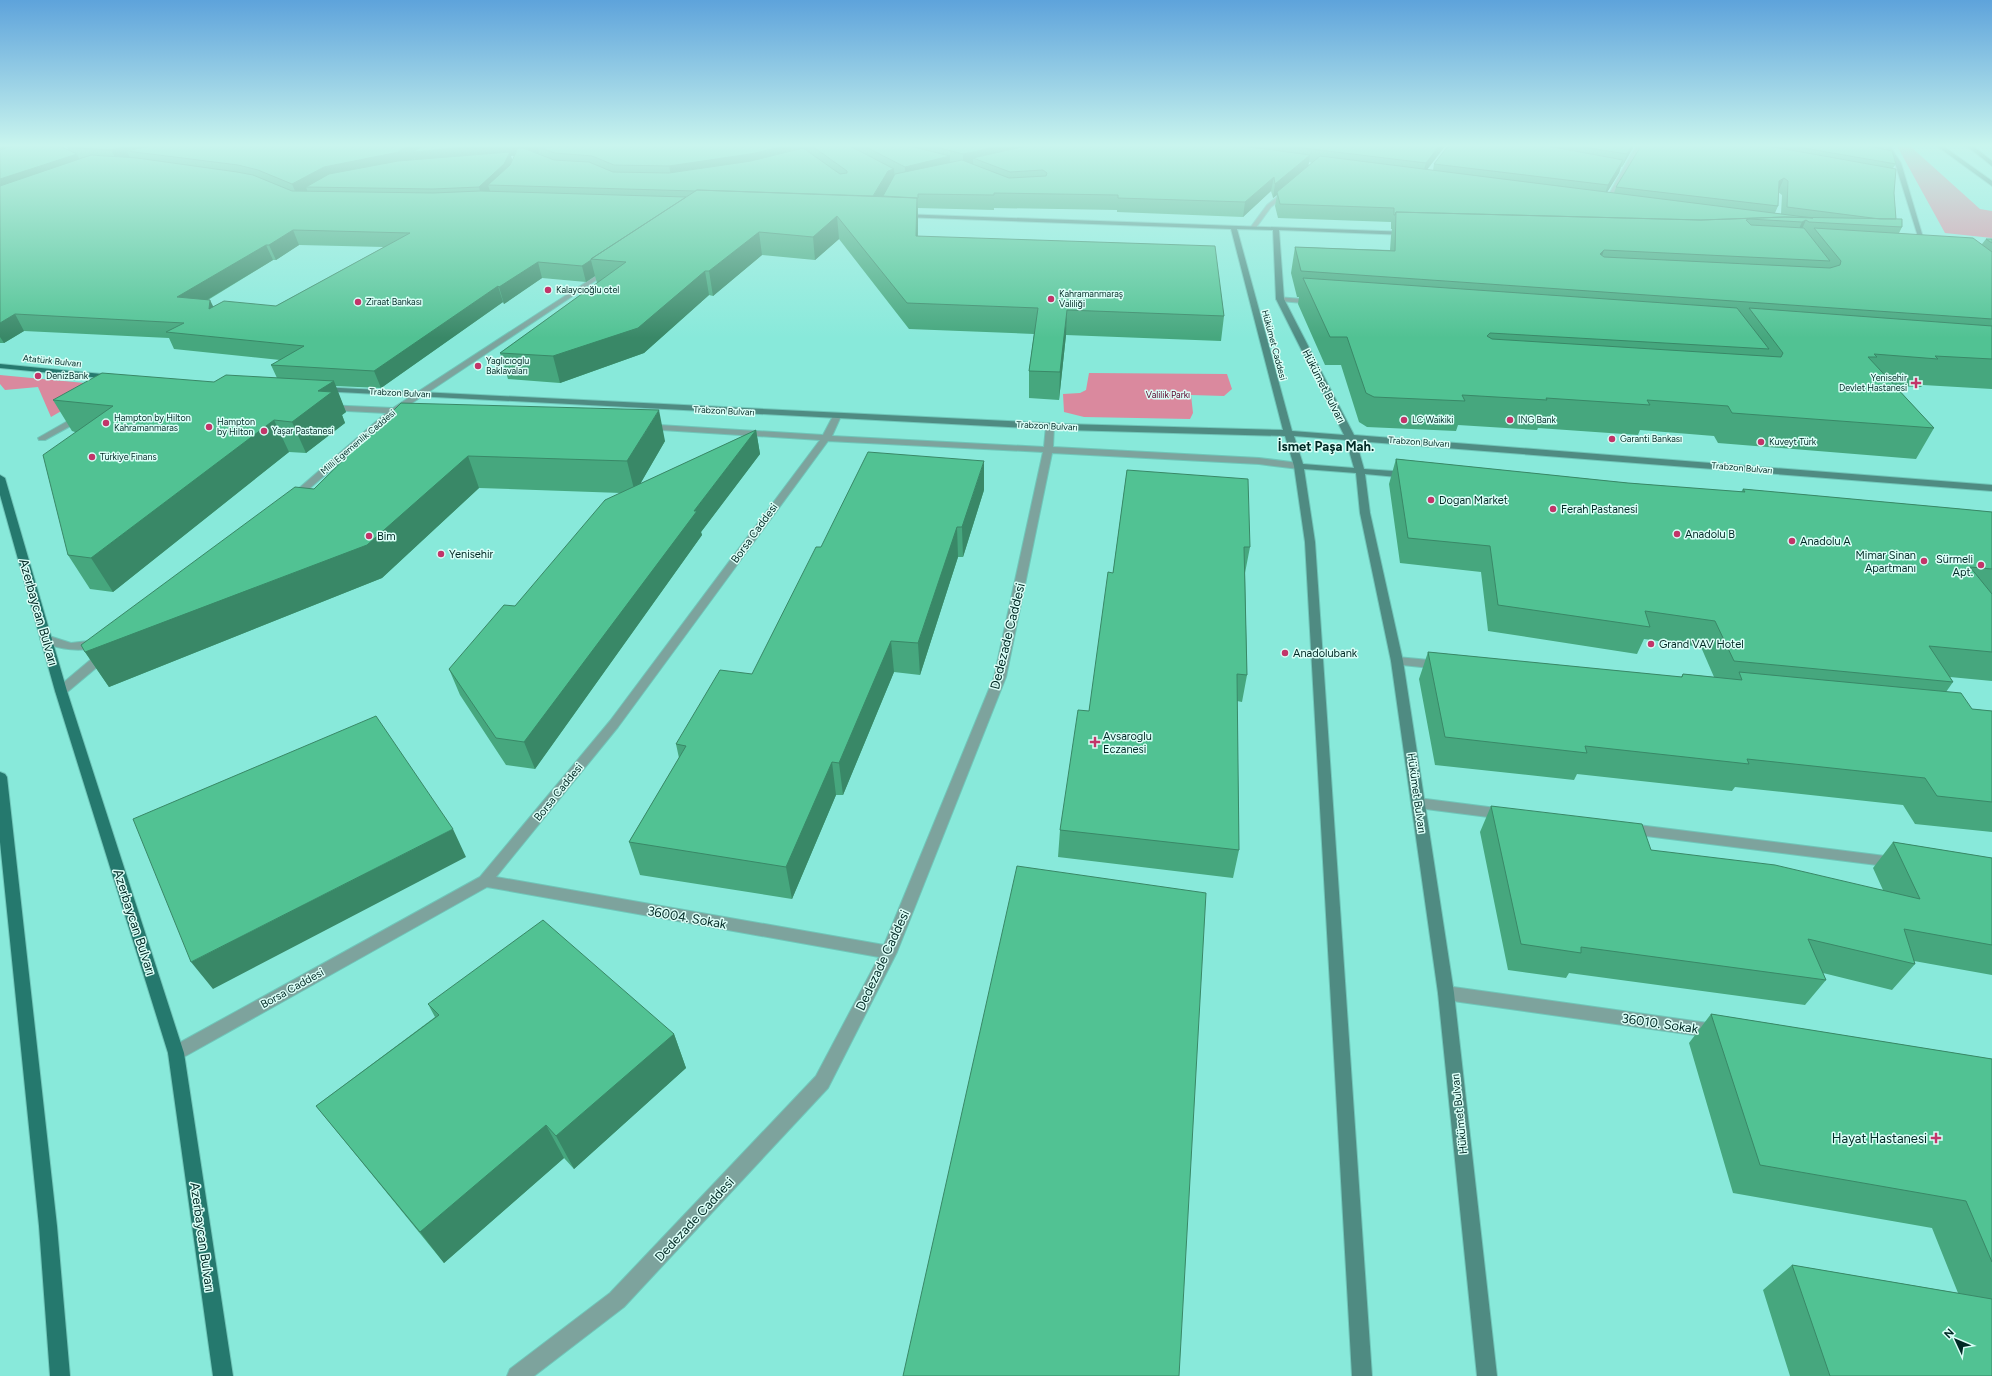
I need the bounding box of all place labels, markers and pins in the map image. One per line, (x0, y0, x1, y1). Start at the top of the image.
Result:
place label: Kalaycıoğlu otel (556, 284, 619, 295)
marker: Kalaycıoğlu otel (543, 285, 553, 295)
place label: Kahramanmaraş Valiliği (1059, 288, 1123, 309)
marker: Kahramanmaraş Valiliği (1046, 294, 1056, 304)
place label: Ziraat Bankası (366, 296, 422, 307)
marker: Ziraat Bankası (353, 297, 363, 307)
place label: Yaglıcıoglu Baklavaları (486, 355, 529, 376)
marker: Yaglıcıoglu Baklavaları (473, 361, 483, 371)
place label: DenizBank (46, 370, 89, 381)
marker: DenizBank (33, 371, 43, 381)
place label: Yenisehir Devlet Hastanesi (1839, 372, 1907, 393)
marker: Yenisehir Devlet Hastanesi (1910, 377, 1922, 389)
place label: Hampton by Hilton Kahramanmaras (114, 412, 191, 433)
place label: LC Waikiki (1412, 414, 1453, 425)
place label: ING Bank (1518, 414, 1557, 425)
marker: LC Waikiki (1399, 415, 1409, 425)
marker: ING Bank (1505, 415, 1515, 425)
place label: Hampton by Hilton (217, 416, 255, 437)
marker: Hampton by Hilton Kahramanmaras (101, 418, 111, 428)
marker: Hampton by Hilton (204, 422, 214, 432)
place label: Yaşar Pastanesi (272, 425, 334, 436)
marker: Yaşar Pastanesi (259, 426, 269, 436)
place label: Garanti Bankası (1620, 433, 1682, 444)
marker: Garanti Bankası (1607, 434, 1617, 444)
place label: Kuveyt Türk (1769, 436, 1817, 447)
marker: Kuveyt Türk (1756, 437, 1766, 447)
place label: Türkiye Finans (100, 451, 157, 462)
marker: Türkiye Finans (87, 452, 97, 462)
place label: Dogan Market (1439, 494, 1508, 507)
marker: Dogan Market (1426, 495, 1436, 505)
place label: Ferah Pastanesi (1561, 503, 1638, 516)
marker: Ferah Pastanesi (1548, 504, 1558, 514)
place label: Anadolu B (1685, 528, 1735, 541)
marker: Anadolu B (1672, 529, 1682, 539)
place label: Bim (377, 530, 396, 543)
marker: Bim (364, 531, 374, 541)
place label: Anadolu A (1800, 535, 1851, 548)
marker: Anadolu A (1787, 536, 1797, 546)
place label: Yenisehir (449, 548, 494, 561)
marker: Yenisehir (436, 549, 446, 559)
place label: Mimar Sinan Apartmanı (1856, 549, 1916, 575)
place label: Sürmeli Apt. (1936, 553, 1973, 579)
marker: Mimar Sinan Apartmanı (1919, 556, 1929, 566)
marker: Sürmeli Apt. (1976, 560, 1986, 570)
place label: Grand VAV Hotel (1659, 638, 1744, 651)
marker: Grand VAV Hotel (1646, 639, 1656, 649)
place label: Anadolubank (1293, 647, 1358, 660)
marker: Anadolubank (1280, 648, 1290, 658)
place label: Avsaroglu Eczanesi (1103, 730, 1152, 756)
marker: Avsaroglu Eczanesi (1090, 737, 1100, 747)
place label: Hayat Hastanesi (1832, 1131, 1927, 1146)
marker: Hayat Hastanesi (1930, 1132, 1942, 1144)

